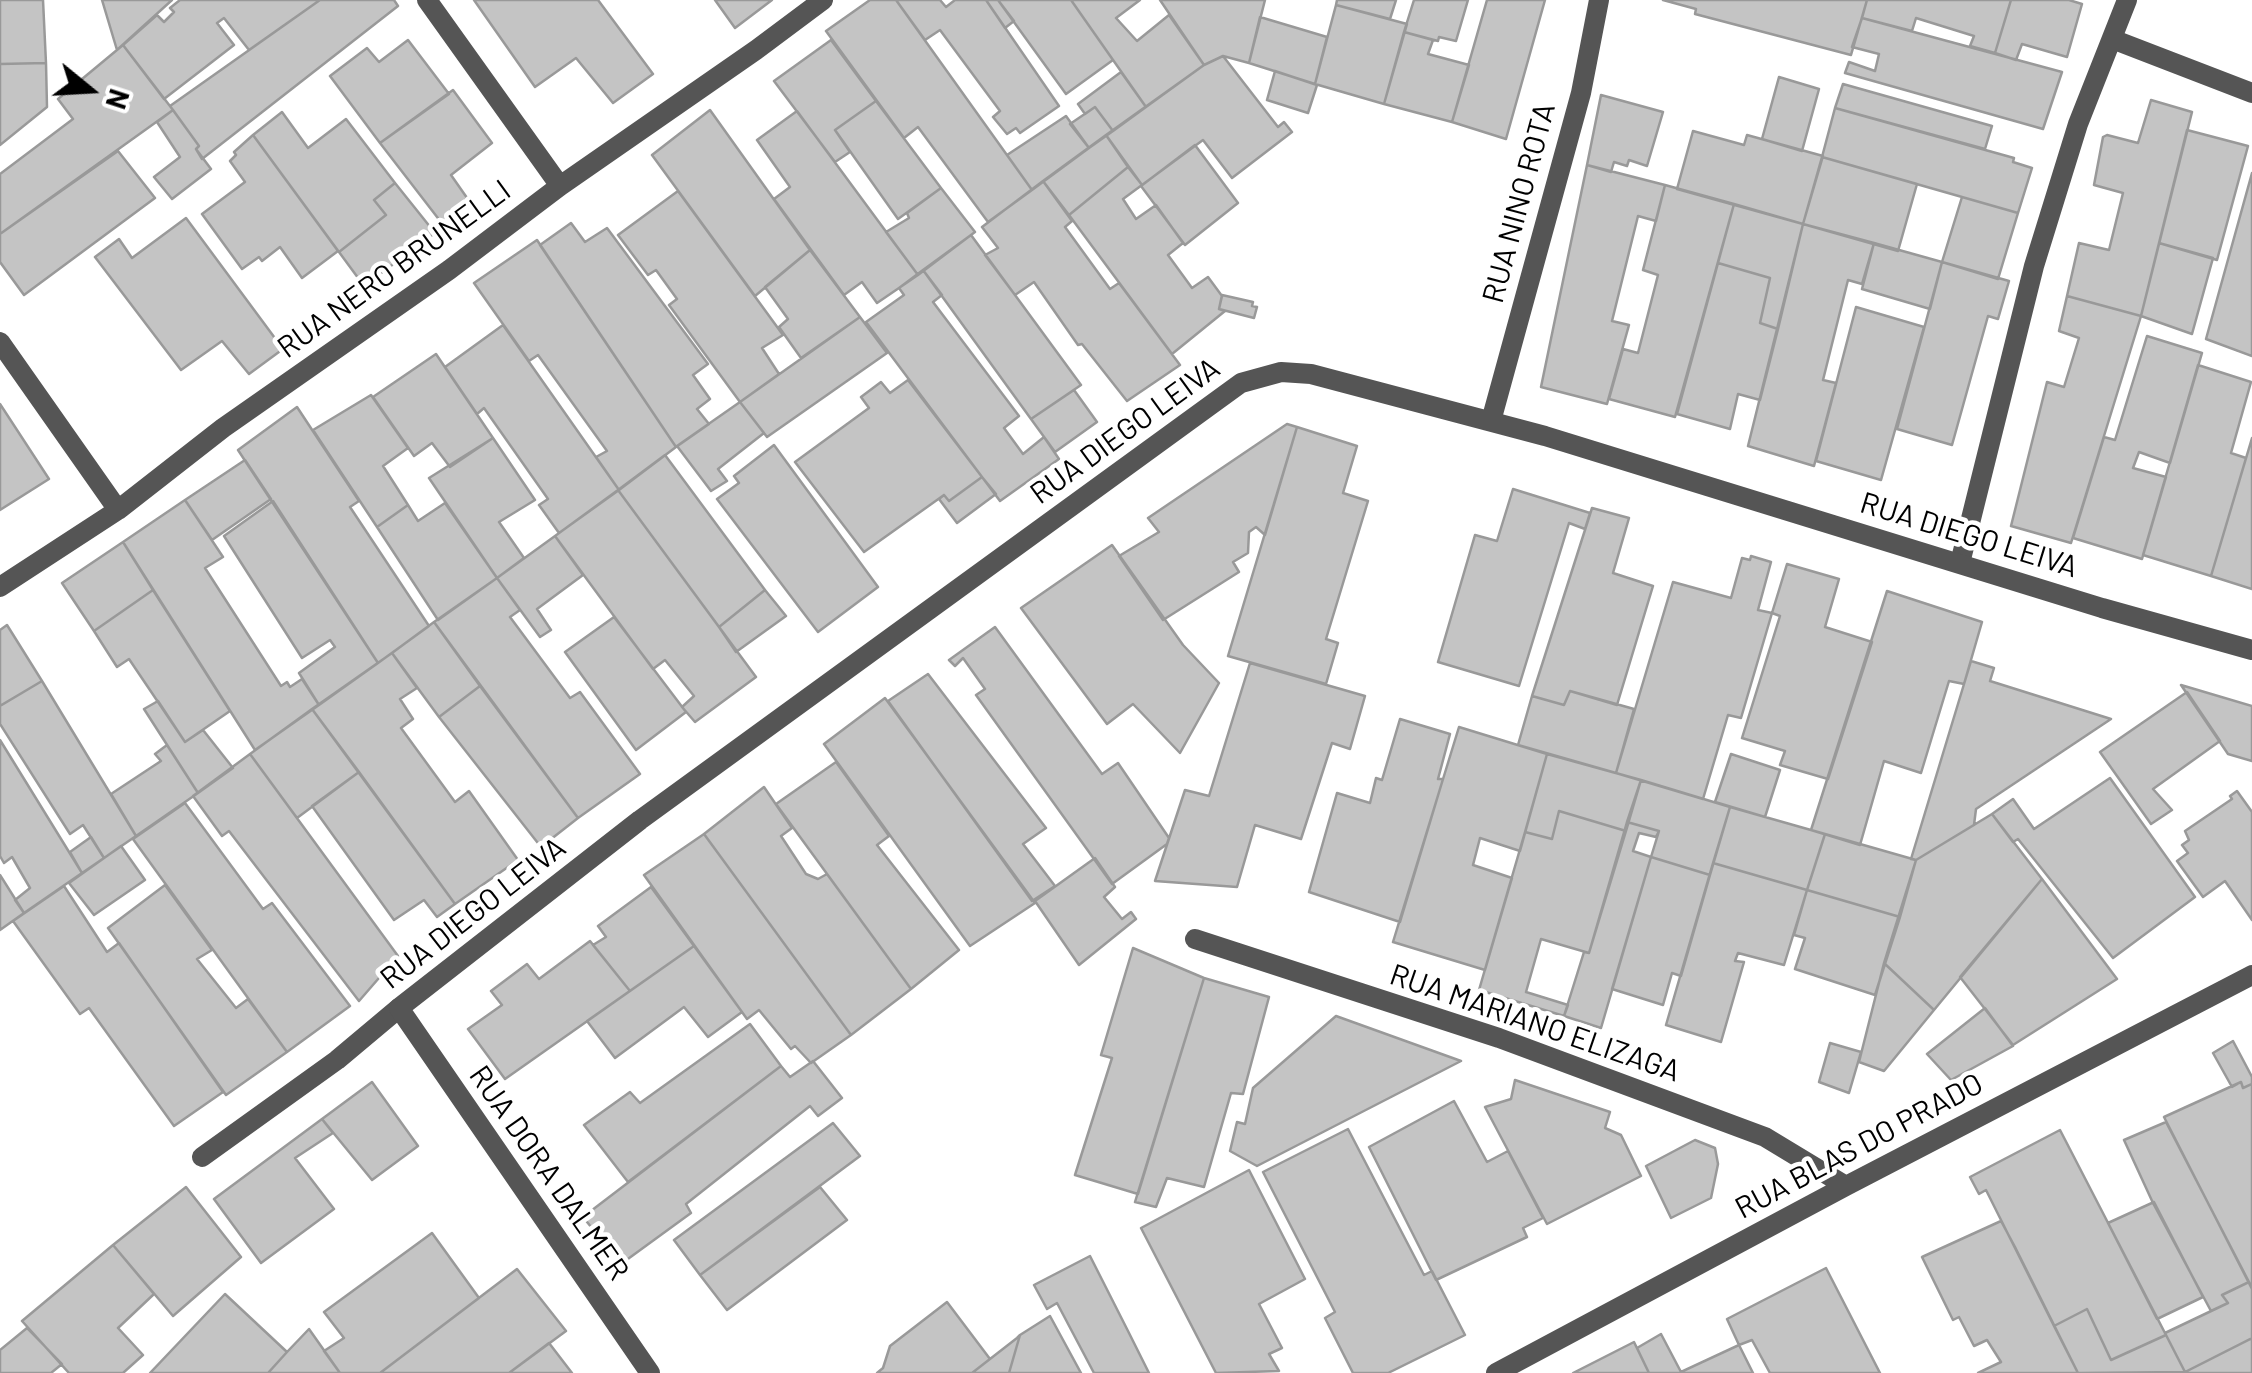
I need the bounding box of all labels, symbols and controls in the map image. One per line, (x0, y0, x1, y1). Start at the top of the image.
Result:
north arrow (40, 40, 140, 140)
text: N (99, 85, 138, 113)
street label: RUA NINO ROTA (1475, 99, 1563, 307)
street label: RUA NERO BRUNELLI (270, 172, 518, 366)
street label: RUA DIEGO LEIVA (1023, 350, 1227, 512)
street label: RUA DIEGO LEIVA (1856, 485, 2082, 585)
street label: RUA DIEGO LEIVA (373, 829, 573, 997)
street label: RUA MARIANO ELIZAGA (1385, 956, 1685, 1090)
street label: RUA DORA DALMER (462, 1059, 636, 1287)
street label: RUA BLAS DO PRADO (1729, 1065, 1989, 1227)

